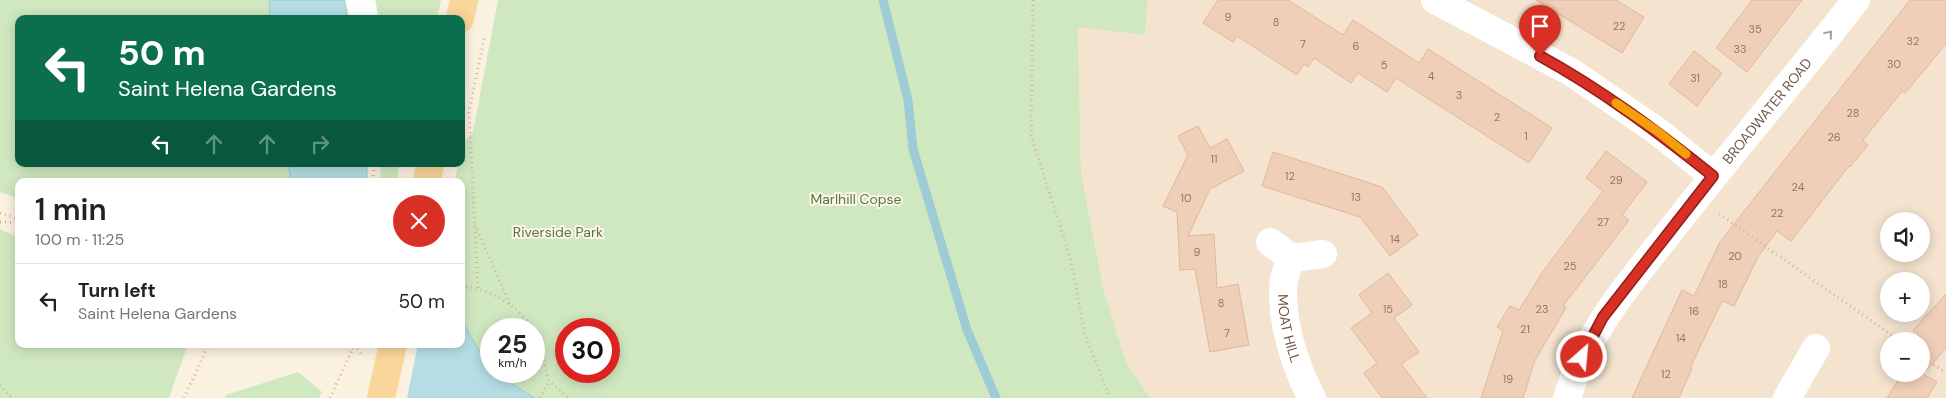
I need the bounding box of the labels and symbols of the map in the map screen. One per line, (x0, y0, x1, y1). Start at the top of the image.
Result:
pin (1519, 5, 1561, 56)
house number: 9 (1225, 10, 1232, 24)
house number: 8 (1273, 15, 1279, 29)
house number: 22 (1613, 19, 1625, 33)
house number: 35 (1748, 22, 1762, 36)
one-way arrow (1824, 31, 1832, 40)
house number: 32 (1907, 34, 1919, 48)
house number: 7 (1300, 37, 1306, 51)
house number: 6 (1353, 39, 1360, 53)
house number: 33 (1733, 42, 1747, 56)
street label: BROADWATER ROAD (1718, 54, 1816, 167)
house number: 30 (1887, 57, 1901, 71)
house number: 5 (1381, 58, 1388, 72)
house number: 4 (1428, 69, 1435, 83)
house number: 31 (1690, 71, 1700, 85)
house number: 3 (1456, 88, 1462, 102)
house number: 28 (1847, 106, 1859, 120)
house number: 2 (1494, 110, 1500, 124)
house number: 1 (1524, 129, 1528, 143)
house number: 26 (1827, 130, 1841, 144)
house number: 11 (1211, 152, 1217, 166)
house number: 12 (1285, 169, 1295, 183)
house number: 29 (1609, 173, 1623, 187)
house number: 24 (1792, 180, 1805, 194)
park label: Marlhill Copse (810, 190, 902, 208)
house number: 13 (1351, 190, 1361, 204)
house number: 10 (1181, 191, 1191, 205)
house number: 22 (1771, 206, 1783, 220)
house number: 27 (1597, 215, 1609, 229)
park label: Riverside Park (513, 223, 603, 241)
house number: 14 (1390, 232, 1400, 246)
house number: 9 (1194, 245, 1201, 259)
house number: 20 (1728, 249, 1742, 263)
house number: 25 (1563, 259, 1577, 273)
house number: 18 (1718, 277, 1728, 291)
street label: MOAT HILL (1274, 294, 1305, 365)
house number: 8 (1218, 296, 1224, 310)
house number: 15 (1383, 302, 1393, 316)
house number: 23 (1536, 302, 1548, 316)
house number: 16 (1689, 304, 1699, 318)
speed limit sign: 30 (555, 318, 620, 383)
house number: 21 (1520, 322, 1530, 336)
house number: 7 (1224, 326, 1230, 340)
position arrow (1555, 330, 1607, 382)
house number: 14 (1676, 331, 1686, 345)
house number: 12 (1661, 367, 1671, 381)
house number: 19 (1503, 372, 1513, 386)

